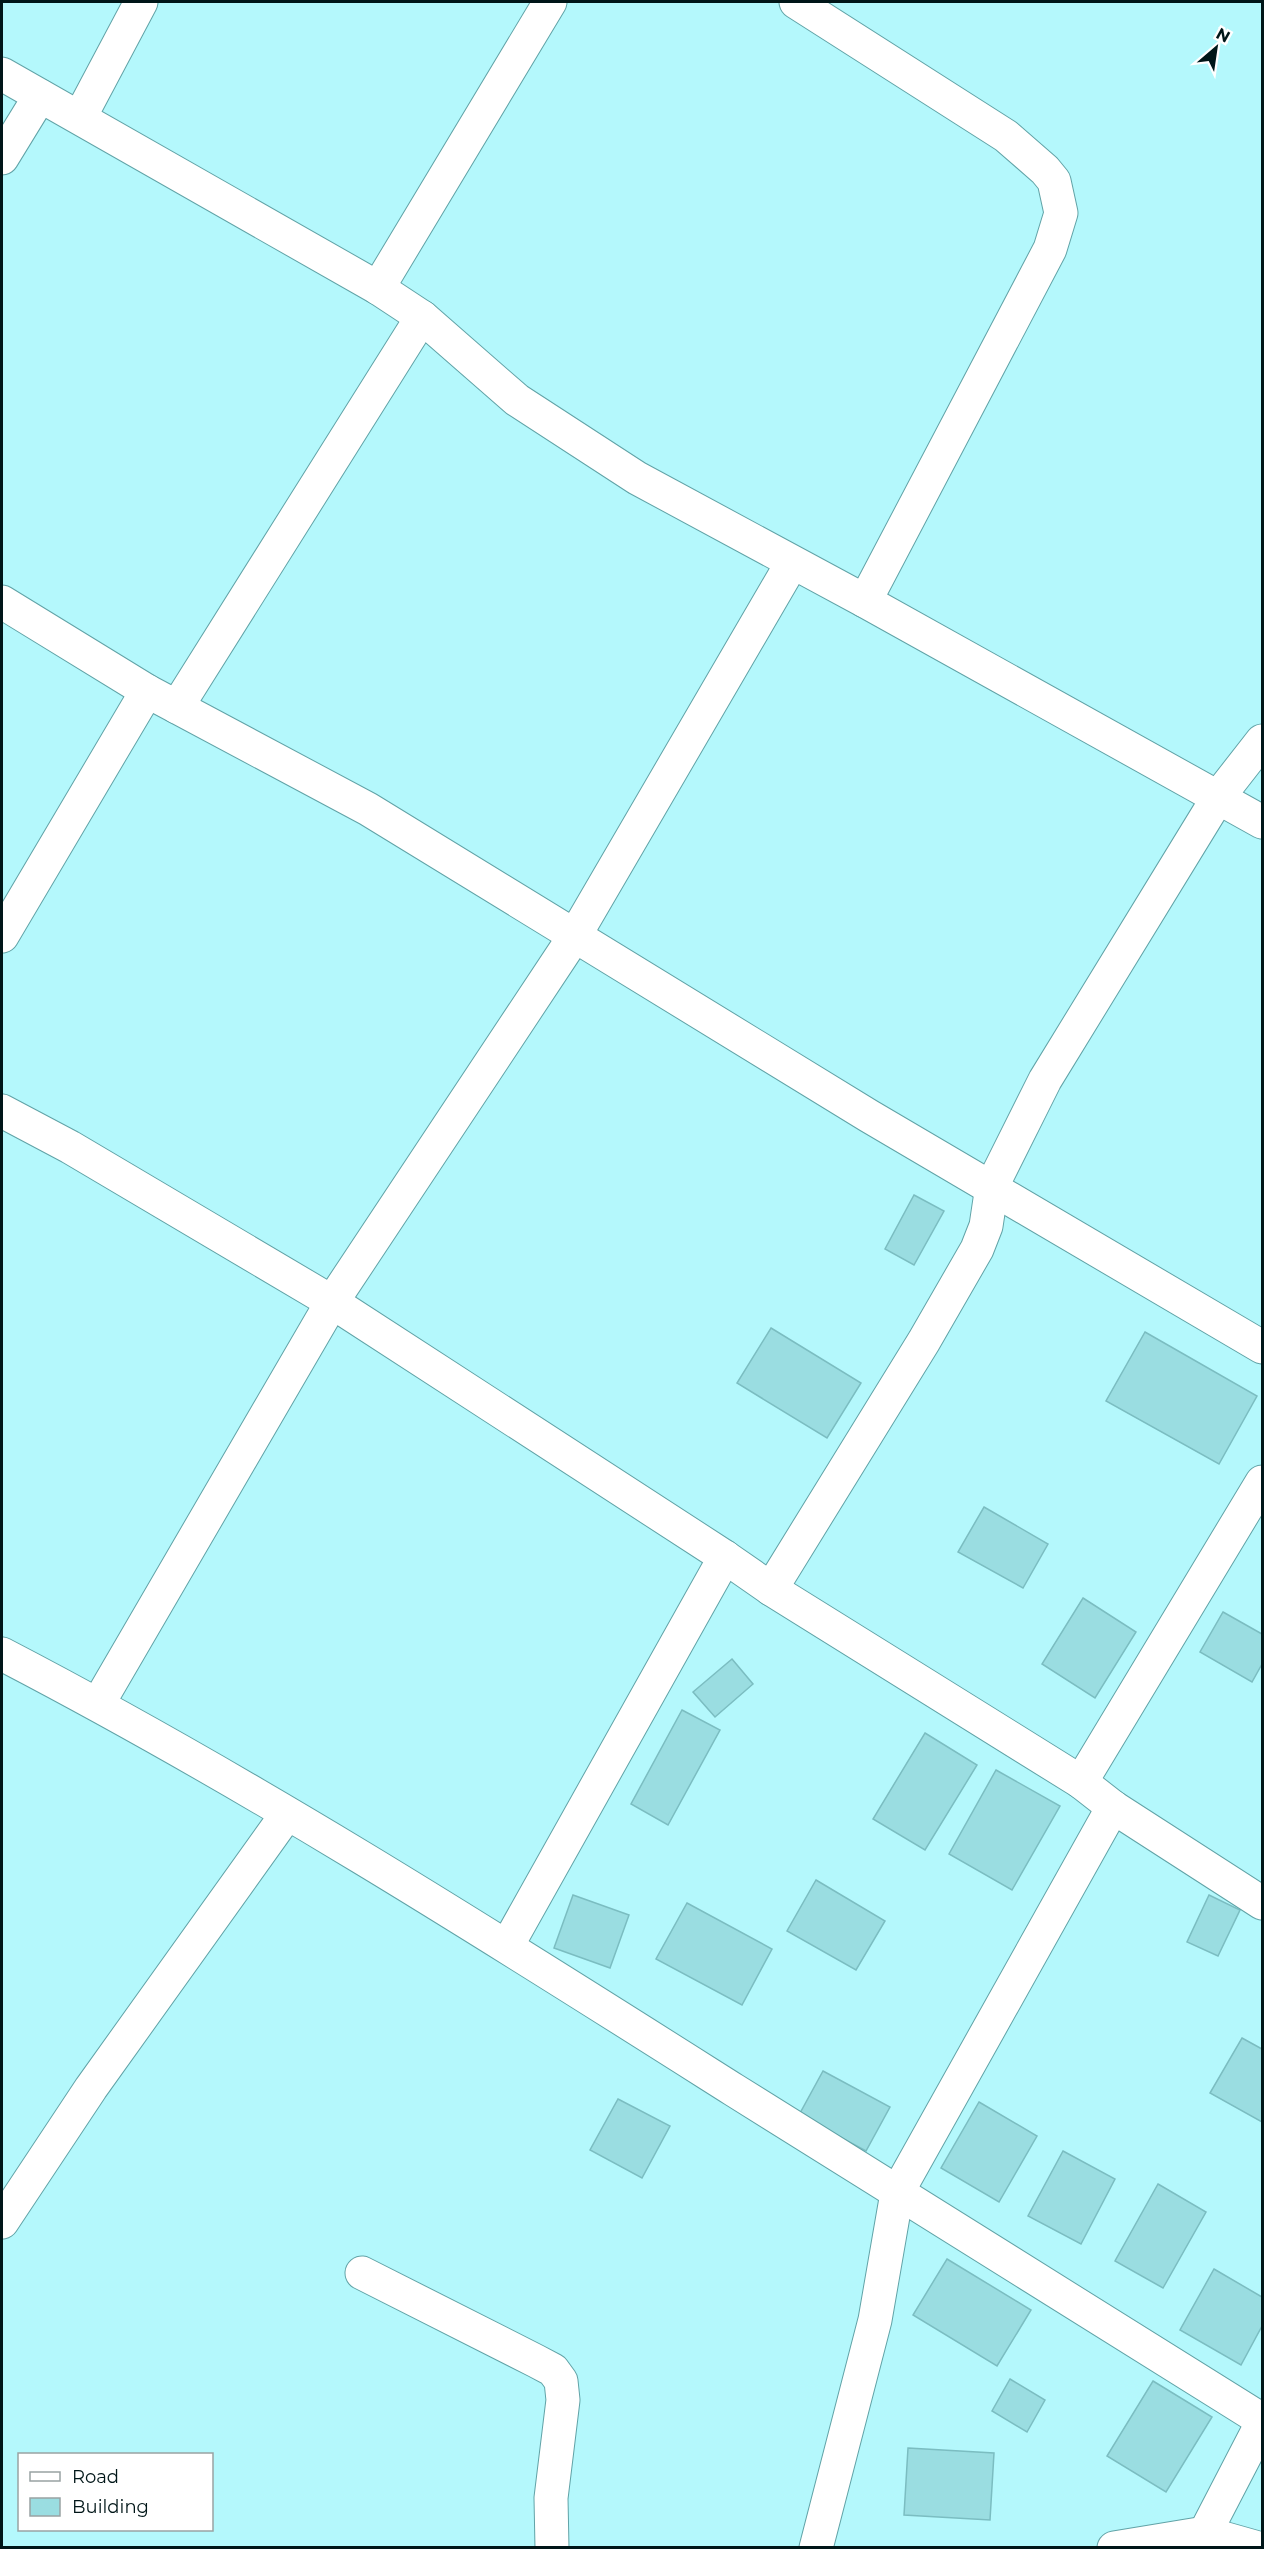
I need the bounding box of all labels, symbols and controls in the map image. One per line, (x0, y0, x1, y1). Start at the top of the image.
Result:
north arrow (1186, 18, 1246, 78)
text: N (1213, 24, 1233, 47)
legend (18, 2453, 213, 2531)
text: Road (72, 2466, 119, 2488)
text: Building (72, 2496, 149, 2518)

